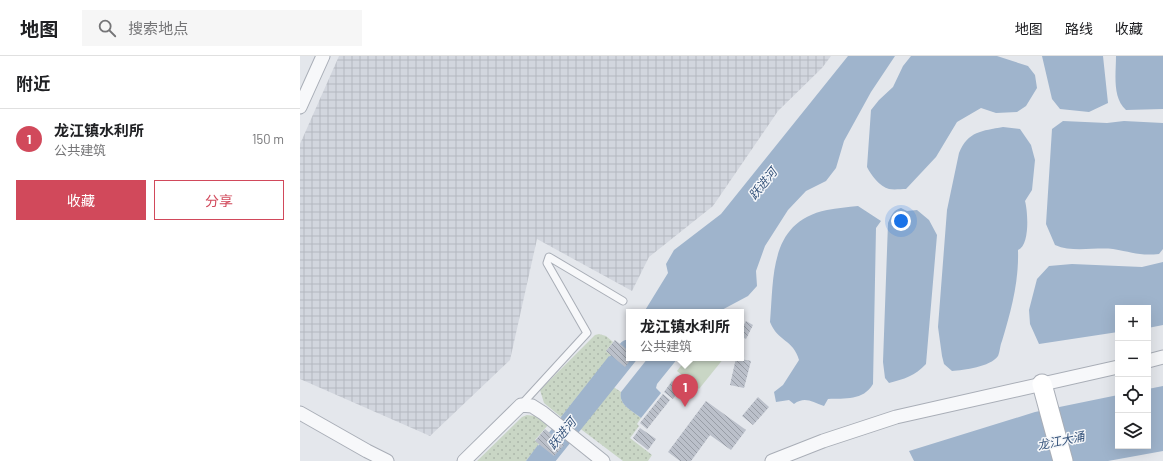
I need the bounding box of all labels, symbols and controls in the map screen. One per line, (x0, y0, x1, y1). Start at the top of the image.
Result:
search box (82, 10, 362, 46)
text: 地图 (20, 17, 58, 40)
icon: search (96, 17, 118, 39)
text: 搜索地点 (128, 19, 188, 37)
text: 地图 (1015, 20, 1043, 37)
text: 路线 (1065, 20, 1093, 37)
text: 收藏 (1115, 20, 1143, 37)
text: 附近 (16, 73, 50, 93)
text: 龙江镇水利所 (54, 121, 144, 139)
text: 1 (27, 131, 31, 147)
text: 150 m (252, 131, 284, 147)
text: 公共建筑 (54, 142, 106, 158)
water label: 跃进河 (745, 163, 780, 202)
button: 收藏 (16, 180, 146, 220)
button: 分享 (154, 180, 284, 220)
your location (891, 211, 911, 231)
map controls (1115, 305, 1151, 449)
button: + (1115, 305, 1151, 341)
popup (626, 309, 744, 361)
text: 龙江镇水利所 (640, 317, 730, 335)
text: 公共建筑 (640, 338, 692, 354)
button: − (1115, 341, 1151, 377)
pin: 1 (672, 374, 698, 407)
button: locate (1115, 377, 1151, 413)
water label: 跃进河 (544, 413, 579, 452)
button: layers (1115, 413, 1151, 449)
water label: 龙江大涌 (1036, 428, 1088, 452)

